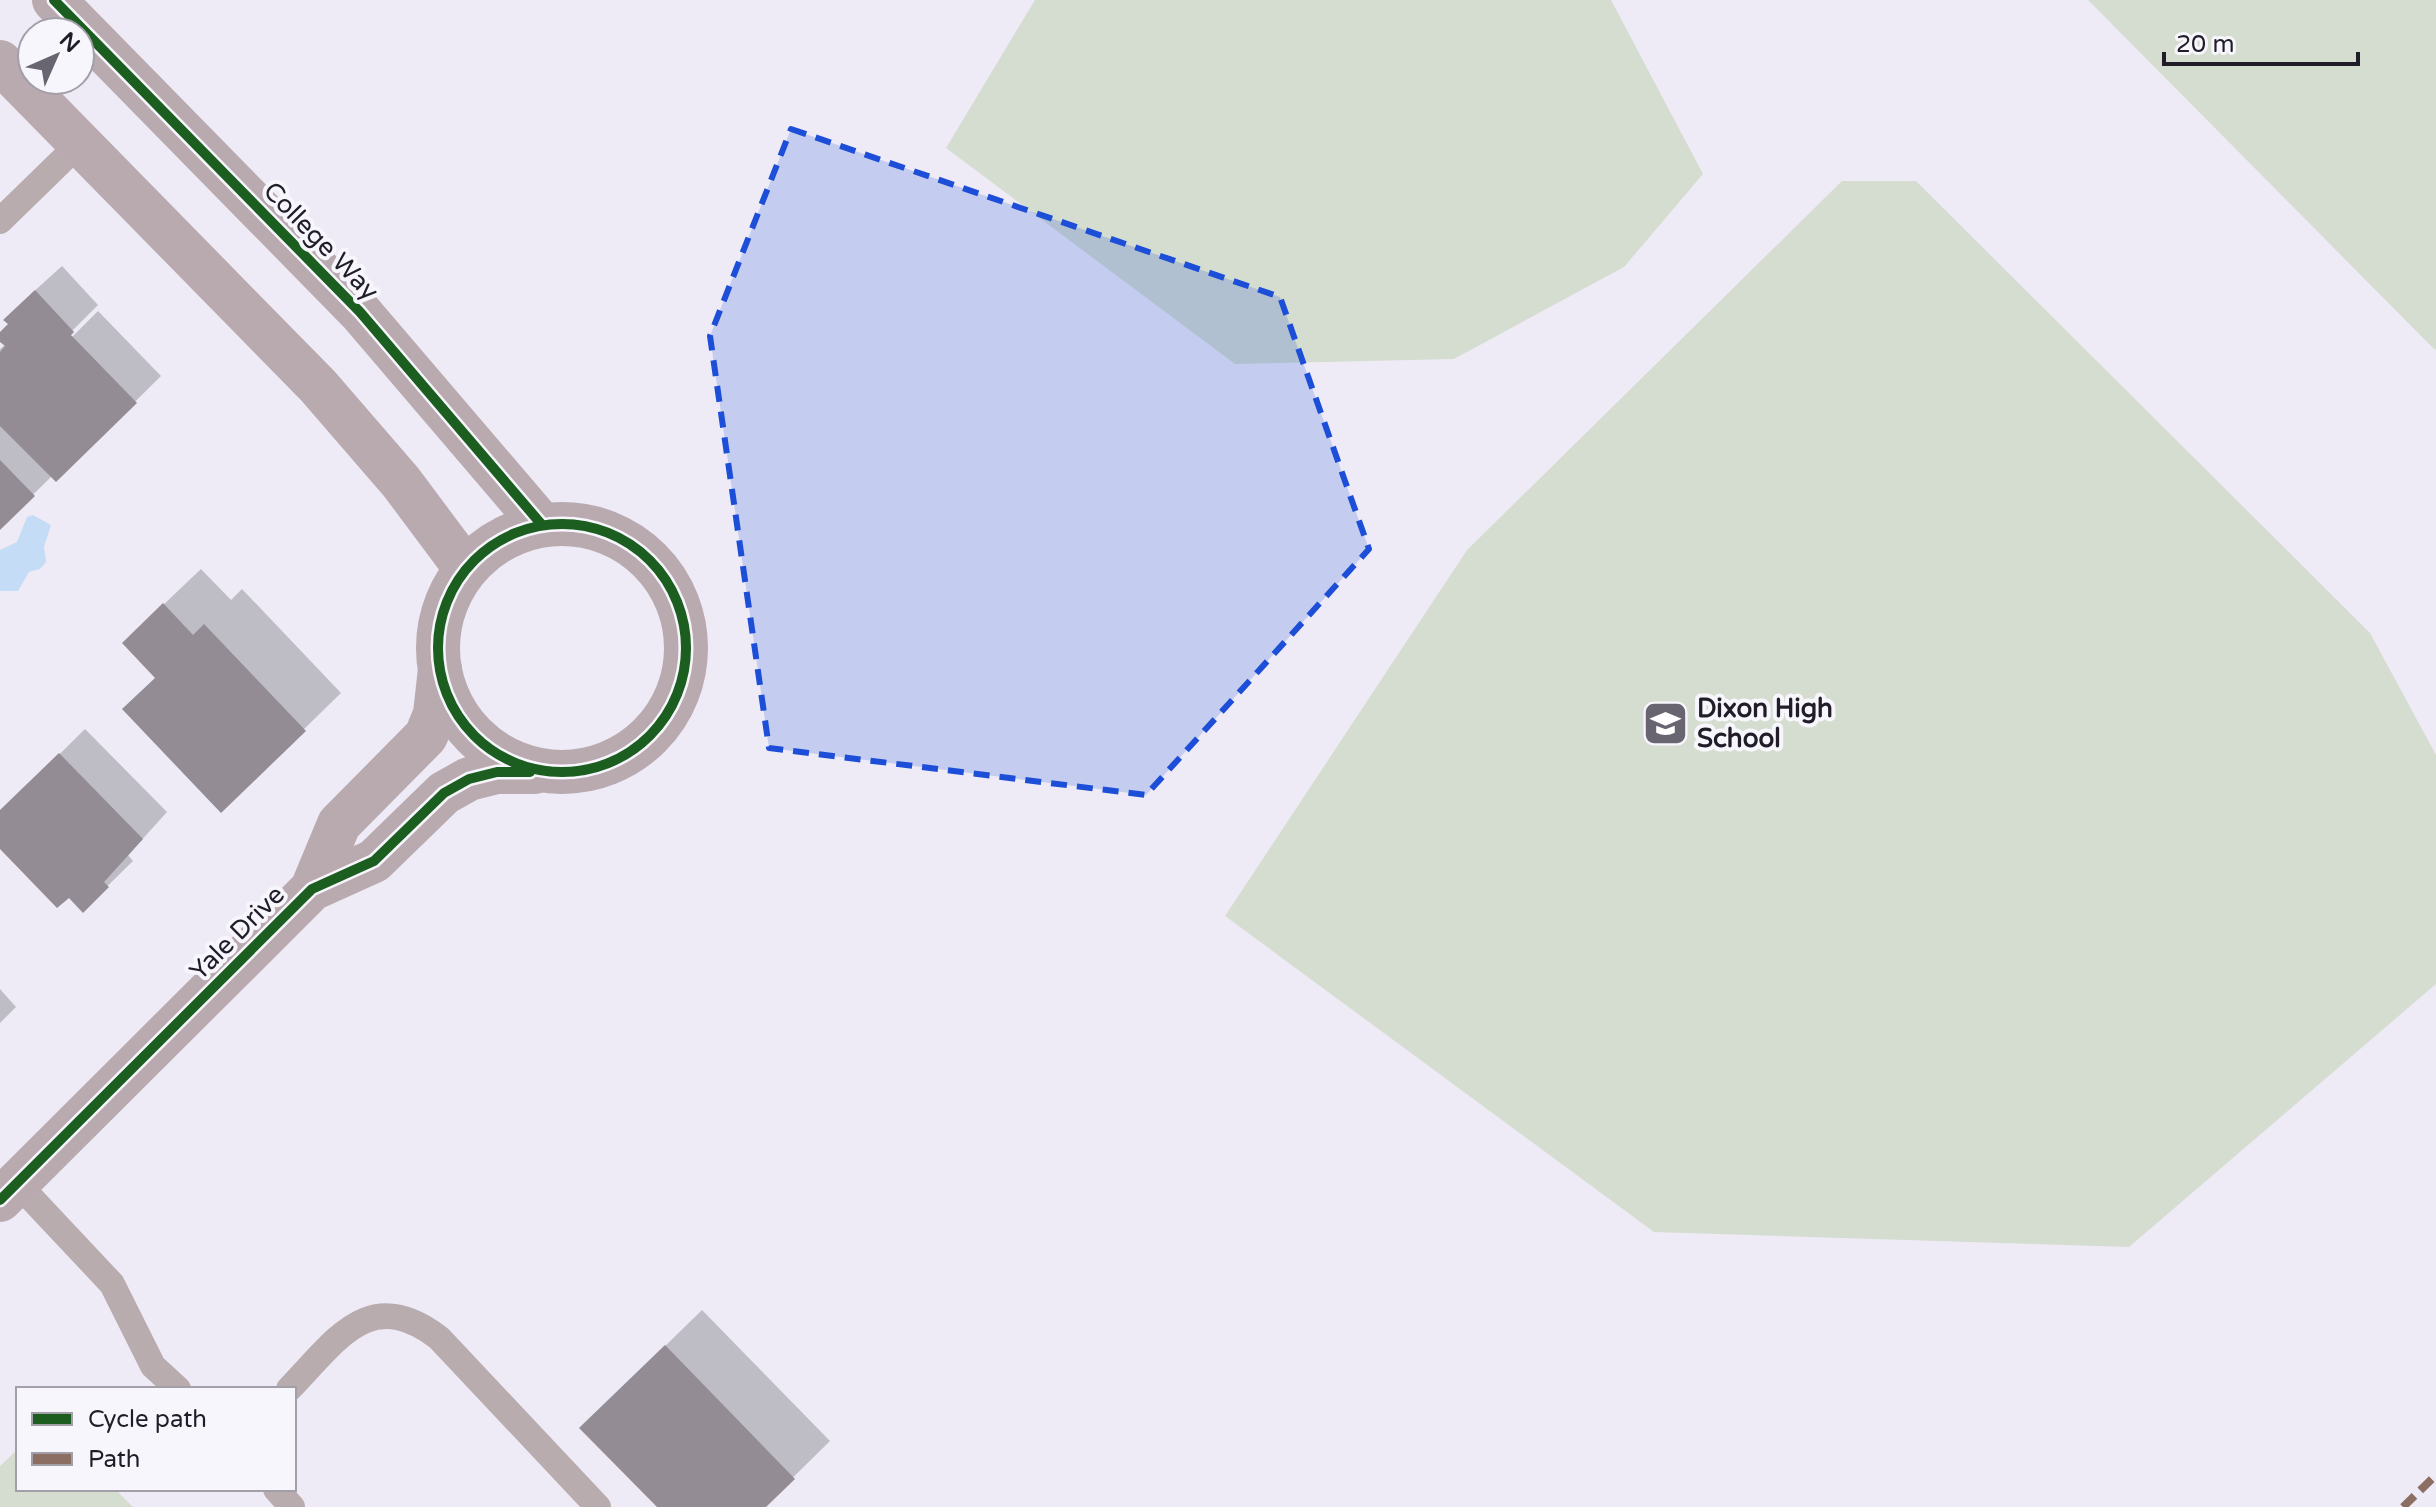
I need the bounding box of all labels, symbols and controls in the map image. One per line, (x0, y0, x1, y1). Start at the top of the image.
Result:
north arrow (16, 16, 96, 96)
scale bar (2164, 16, 2358, 66)
text: N (54, 27, 85, 58)
text: 20 m (2176, 30, 2234, 59)
street label: College Way (257, 175, 385, 307)
place label: Dixon High School (1697, 693, 1833, 754)
school or university icon: Dixon High School (1642, 699, 1690, 747)
street label: Yale Drive (183, 879, 291, 987)
legend (16, 1387, 296, 1491)
text: Cycle path (88, 1405, 207, 1434)
text: Path (88, 1445, 141, 1474)

